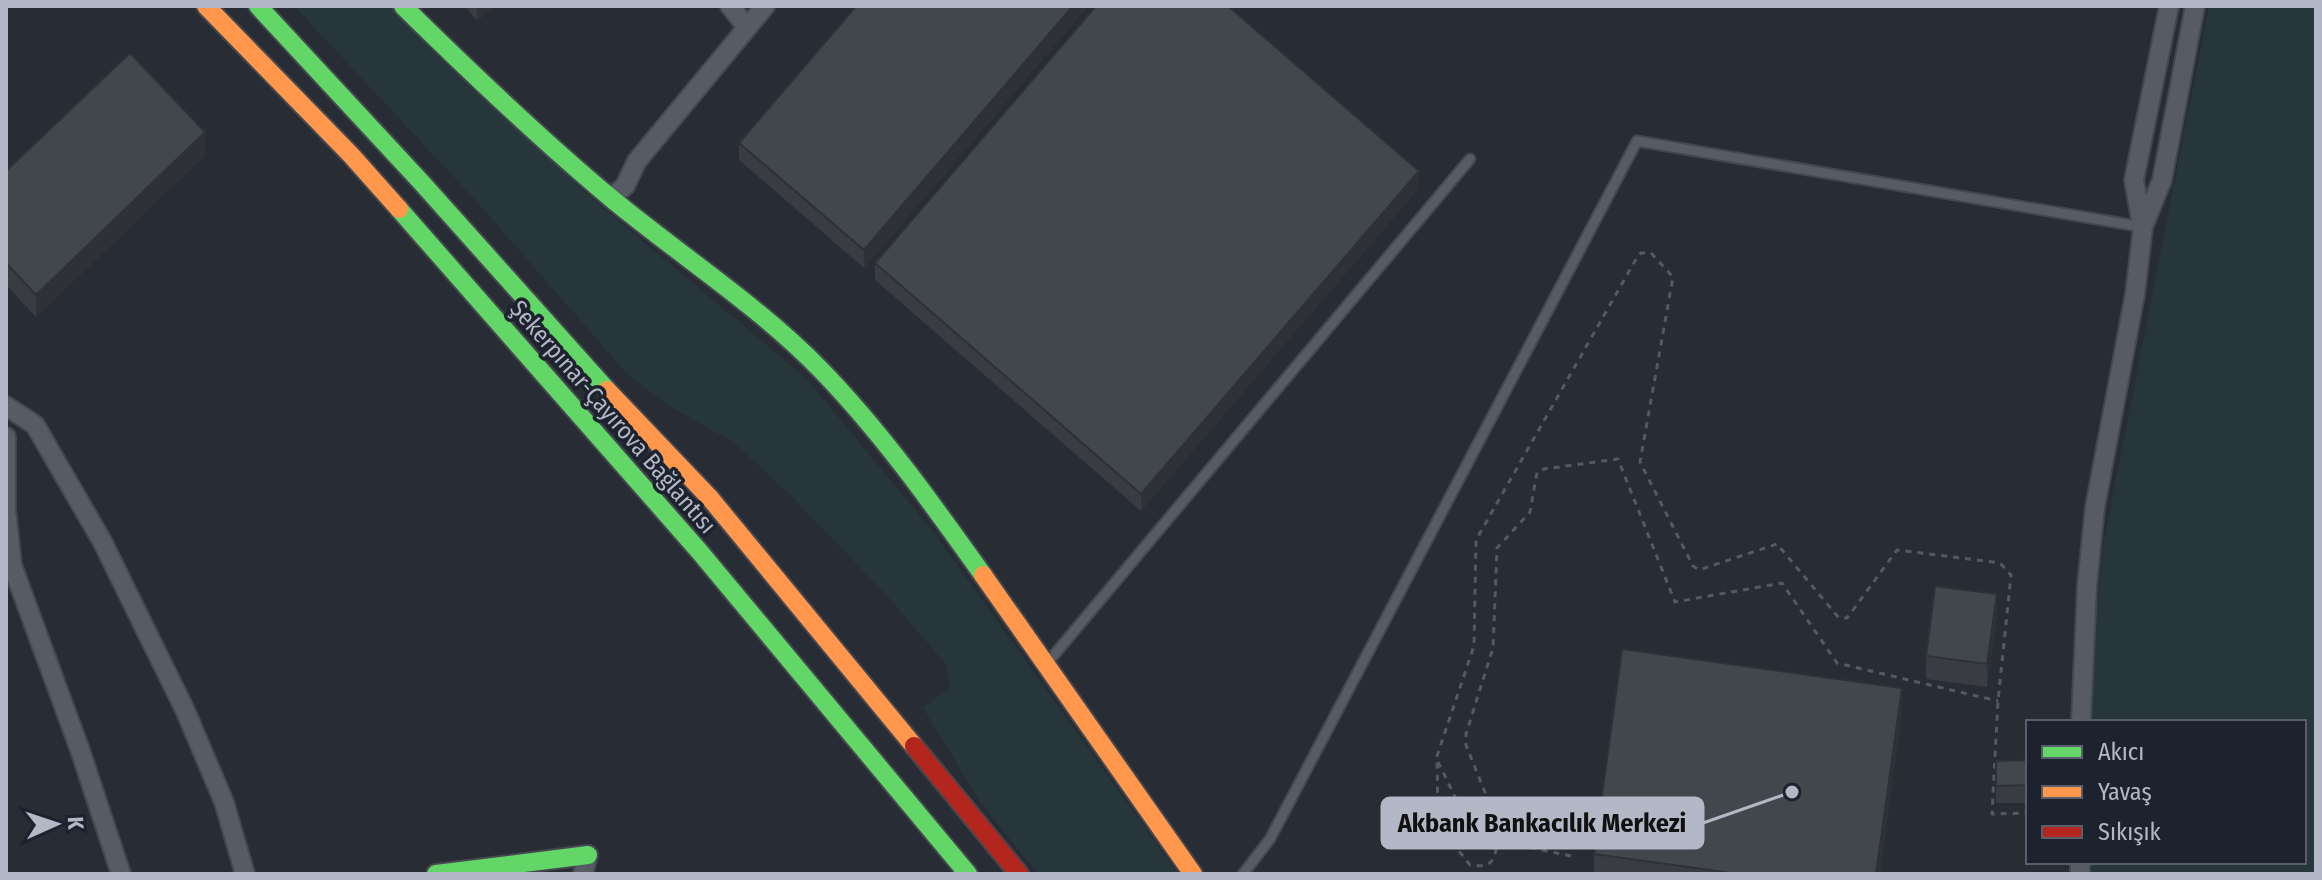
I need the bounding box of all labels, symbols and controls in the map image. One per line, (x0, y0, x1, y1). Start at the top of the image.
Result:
street label: Şekerpınar-Çayırova Bağlantısı (504, 295, 722, 539)
legend (2026, 720, 2306, 864)
text: Akıcı (2098, 738, 2144, 766)
text: Yavaş (2098, 778, 2152, 806)
north arrow (16, 784, 96, 864)
callout: Akbank Bankacılık Merkezi (1382, 798, 1703, 848)
text: Akbank Bankacılık Merkezi (1397, 808, 1686, 839)
text: K (62, 816, 89, 831)
text: Sıkışık (2098, 818, 2161, 846)

